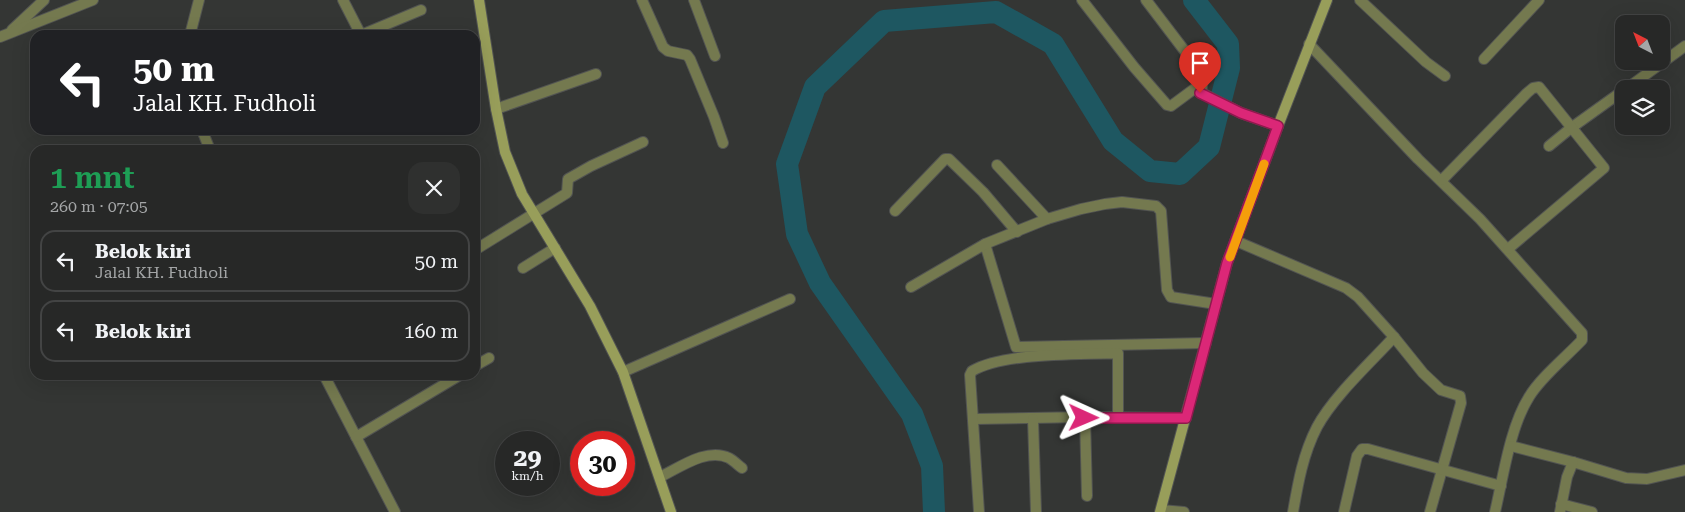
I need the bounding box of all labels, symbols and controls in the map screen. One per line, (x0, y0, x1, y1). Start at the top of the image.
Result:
north arrow (1615, 15, 1670, 70)
map controls (1615, 15, 1670, 135)
pin (1179, 42, 1221, 93)
text: 50 m (133, 49, 215, 90)
icon: arrive (1186, 49, 1214, 77)
icon: left (50, 50, 115, 115)
button: layers (1615, 80, 1670, 135)
text: Jalal KH. Fudholi (133, 91, 316, 116)
text: 1 mnt (50, 160, 135, 195)
button: close (408, 162, 460, 214)
text: 260 m · 07:05 (50, 197, 148, 216)
text: Belok kiri (95, 240, 191, 263)
icon: left (52, 247, 80, 275)
text: 50 m (415, 250, 458, 273)
text: Jalal KH. Fudholi (95, 263, 228, 282)
icon: left (52, 317, 80, 345)
text: Belok kiri (95, 320, 191, 343)
text: 160 m (404, 320, 458, 343)
position arrow (1057, 391, 1109, 443)
speed limit sign: 30 (570, 431, 635, 496)
text: 29 (513, 443, 542, 472)
text: km/h (511, 469, 544, 483)

